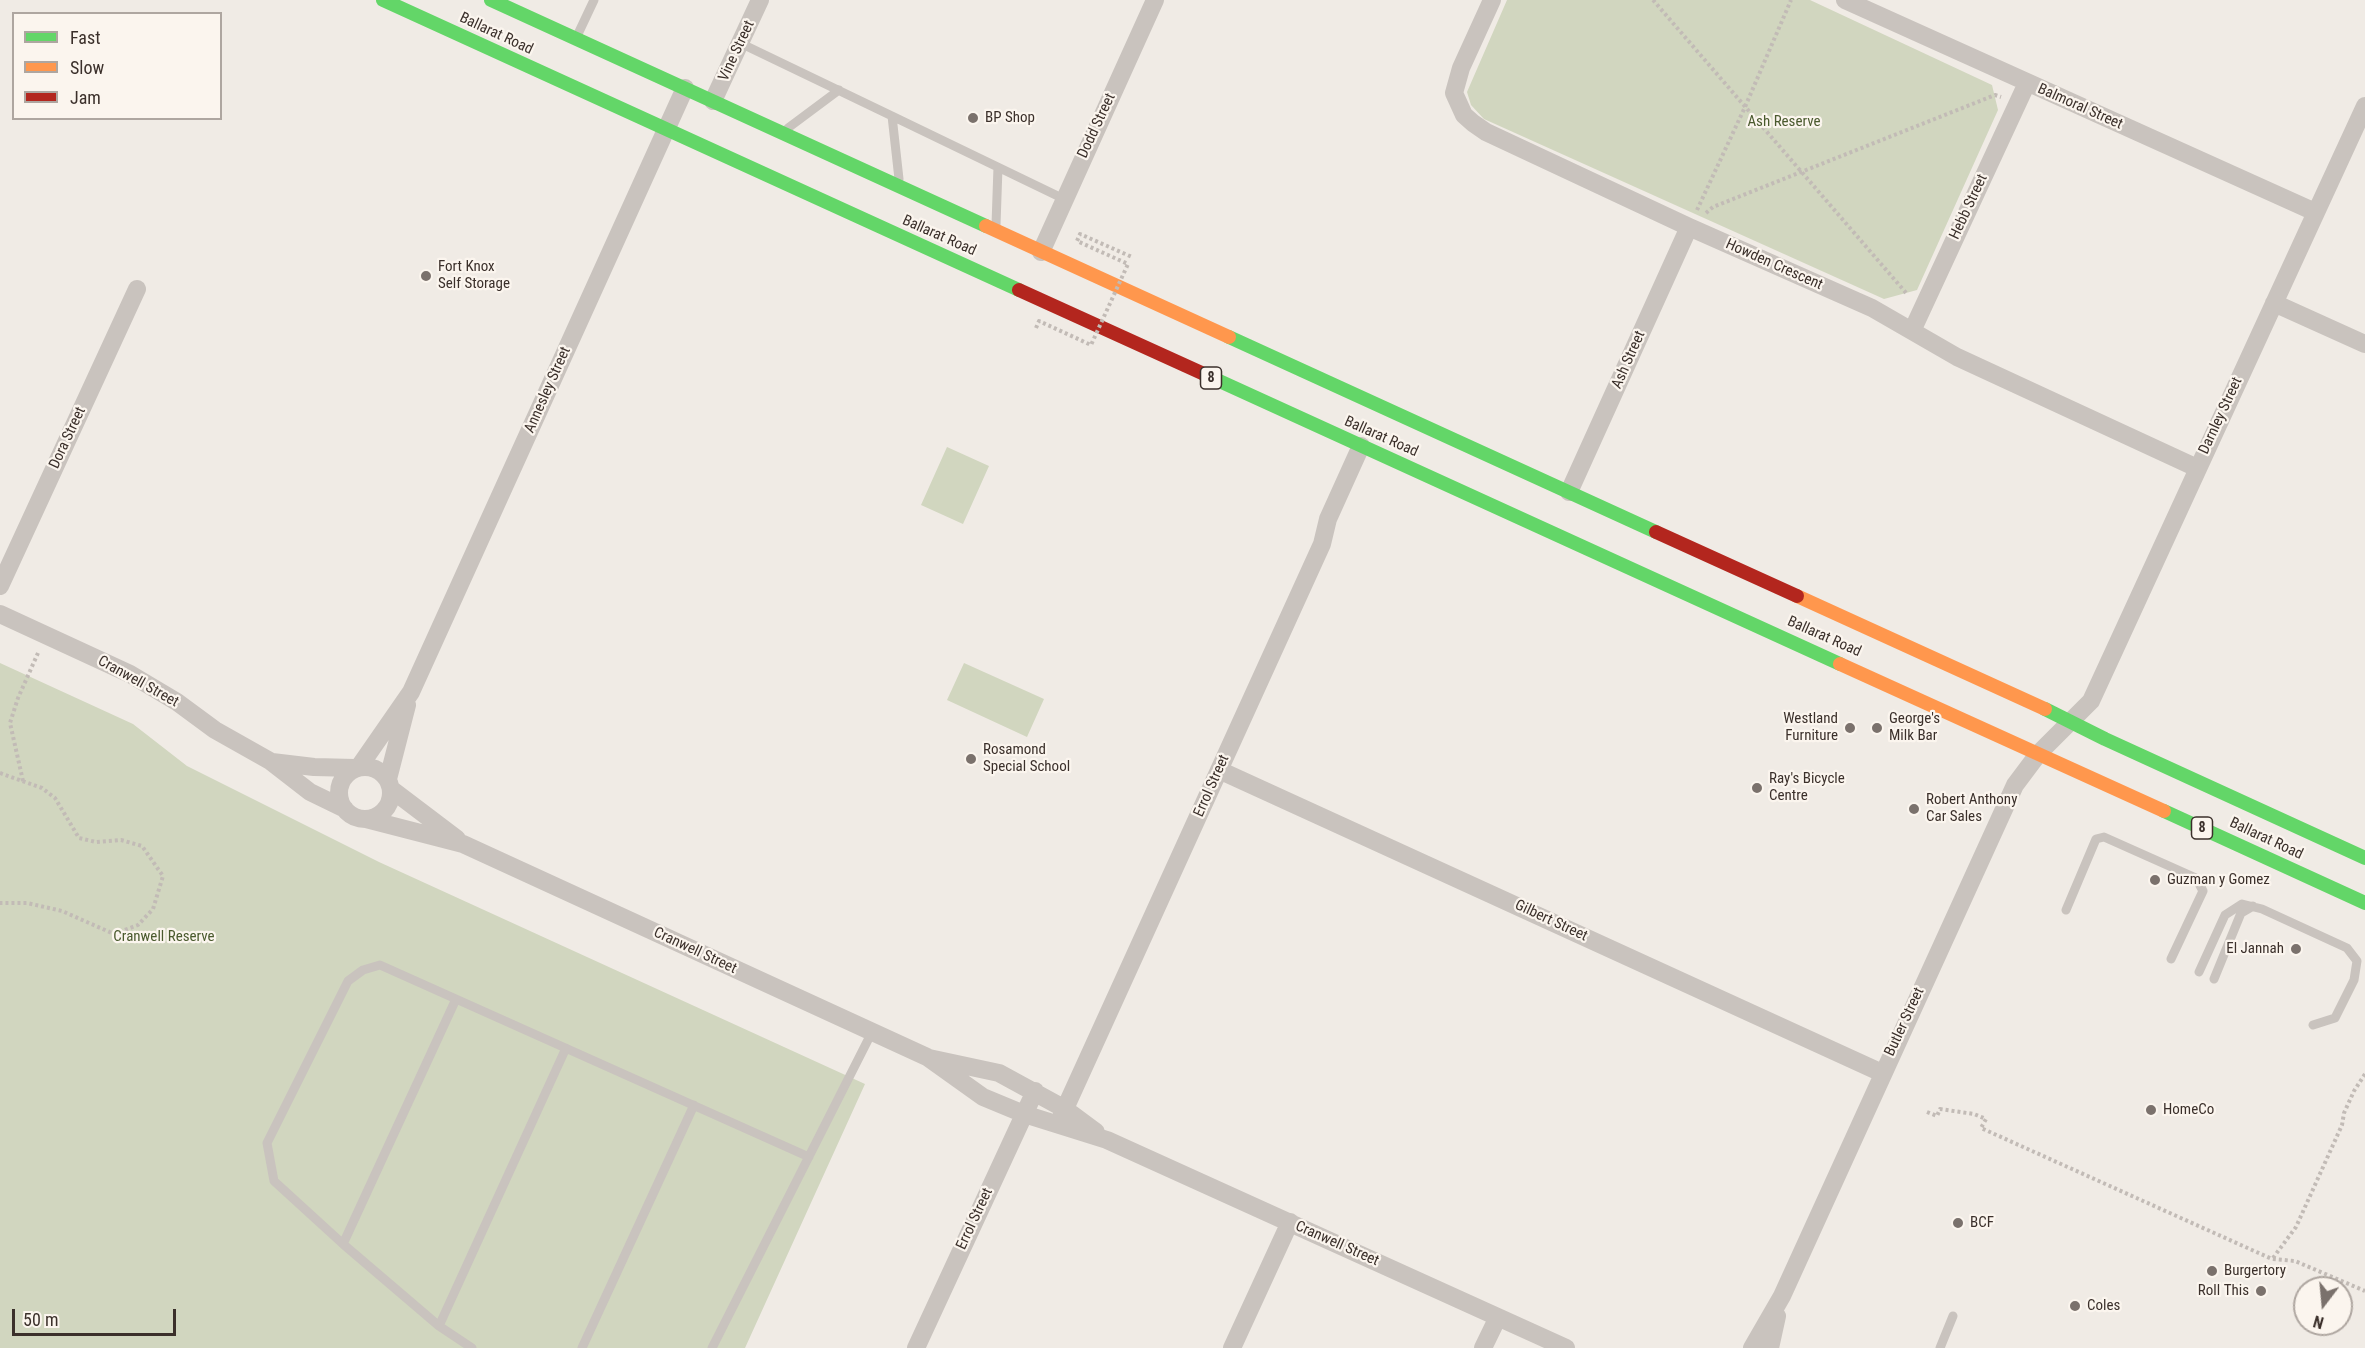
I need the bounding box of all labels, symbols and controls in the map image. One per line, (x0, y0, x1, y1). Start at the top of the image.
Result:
street label: Ballarat Road (456, 9, 536, 59)
legend (12, 12, 222, 120)
street label: Vine Street (715, 18, 759, 84)
text: Fast (70, 27, 101, 48)
text: Slow (70, 57, 104, 78)
street label: Balmoral Street (2035, 80, 2125, 134)
text: Jam (70, 87, 101, 108)
street label: Dodd Street (1074, 91, 1120, 161)
place label: BP Shop (985, 109, 1035, 127)
marker: BP Shop (966, 111, 980, 125)
park label: Ash Reserve (1747, 113, 1821, 131)
street label: Hebb Street (1946, 172, 1992, 242)
street label: Ballarat Road (899, 212, 979, 260)
street label: Howden Crescent (1723, 236, 1825, 294)
place label: Fort Knox Self Storage (438, 258, 510, 293)
marker: Fort Knox Self Storage (419, 269, 433, 283)
street label: Ash Street (1608, 328, 1650, 392)
street label: Annesley Street (521, 344, 575, 436)
road number: 8 (1200, 367, 1222, 389)
street label: Darnley Street (2195, 375, 2247, 457)
street label: Dora Street (46, 404, 90, 472)
street label: Ballarat Road (1341, 413, 1421, 461)
street label: Ballarat Road (1784, 613, 1864, 661)
street label: Cranwell Street (95, 652, 181, 712)
place label: Westland Furniture (1783, 710, 1838, 745)
place label: George's Milk Bar (1889, 710, 1940, 745)
marker: Westland Furniture (1843, 721, 1857, 735)
marker: George's Milk Bar (1870, 721, 1884, 735)
place label: Rosamond Special School (983, 741, 1070, 776)
marker: Rosamond Special School (964, 752, 978, 766)
street label: Errol Street (1190, 752, 1234, 820)
place label: Ray's Bicycle Centre (1769, 770, 1845, 805)
marker: Ray's Bicycle Centre (1750, 781, 1764, 795)
place label: Robert Anthony Car Sales (1926, 791, 2017, 826)
marker: Robert Anthony Car Sales (1907, 802, 1921, 816)
street label: Ballarat Road (2226, 814, 2306, 864)
road number: 8 (2192, 817, 2212, 839)
place label: Guzman y Gomez (2167, 871, 2270, 889)
marker: Guzman y Gomez (2148, 873, 2162, 887)
street label: Gilbert Street (1512, 896, 1590, 946)
street label: Cranwell Street (651, 924, 739, 978)
park label: Cranwell Reserve (113, 928, 215, 946)
place label: El Jannah (2226, 940, 2284, 958)
marker: El Jannah (2289, 942, 2303, 956)
street label: Butler Street (1881, 985, 1929, 1059)
place label: HomeCo (2163, 1101, 2214, 1119)
marker: HomeCo (2144, 1103, 2158, 1117)
street label: Errol Street (953, 1185, 997, 1253)
place label: BCF (1970, 1214, 1994, 1232)
marker: BCF (1951, 1216, 1965, 1230)
street label: Cranwell Street (1292, 1218, 1382, 1270)
place label: Burgertory (2224, 1262, 2286, 1280)
marker: Burgertory (2205, 1264, 2219, 1278)
north arrow (2293, 1276, 2353, 1336)
place label: Roll This (2198, 1282, 2249, 1300)
marker: Roll This (2254, 1284, 2268, 1298)
scale bar (15, 1297, 178, 1335)
place label: Coles (2087, 1297, 2120, 1315)
marker: Coles (2068, 1299, 2082, 1313)
text: 50 m (23, 1309, 58, 1330)
text: N (2311, 1311, 2326, 1332)

